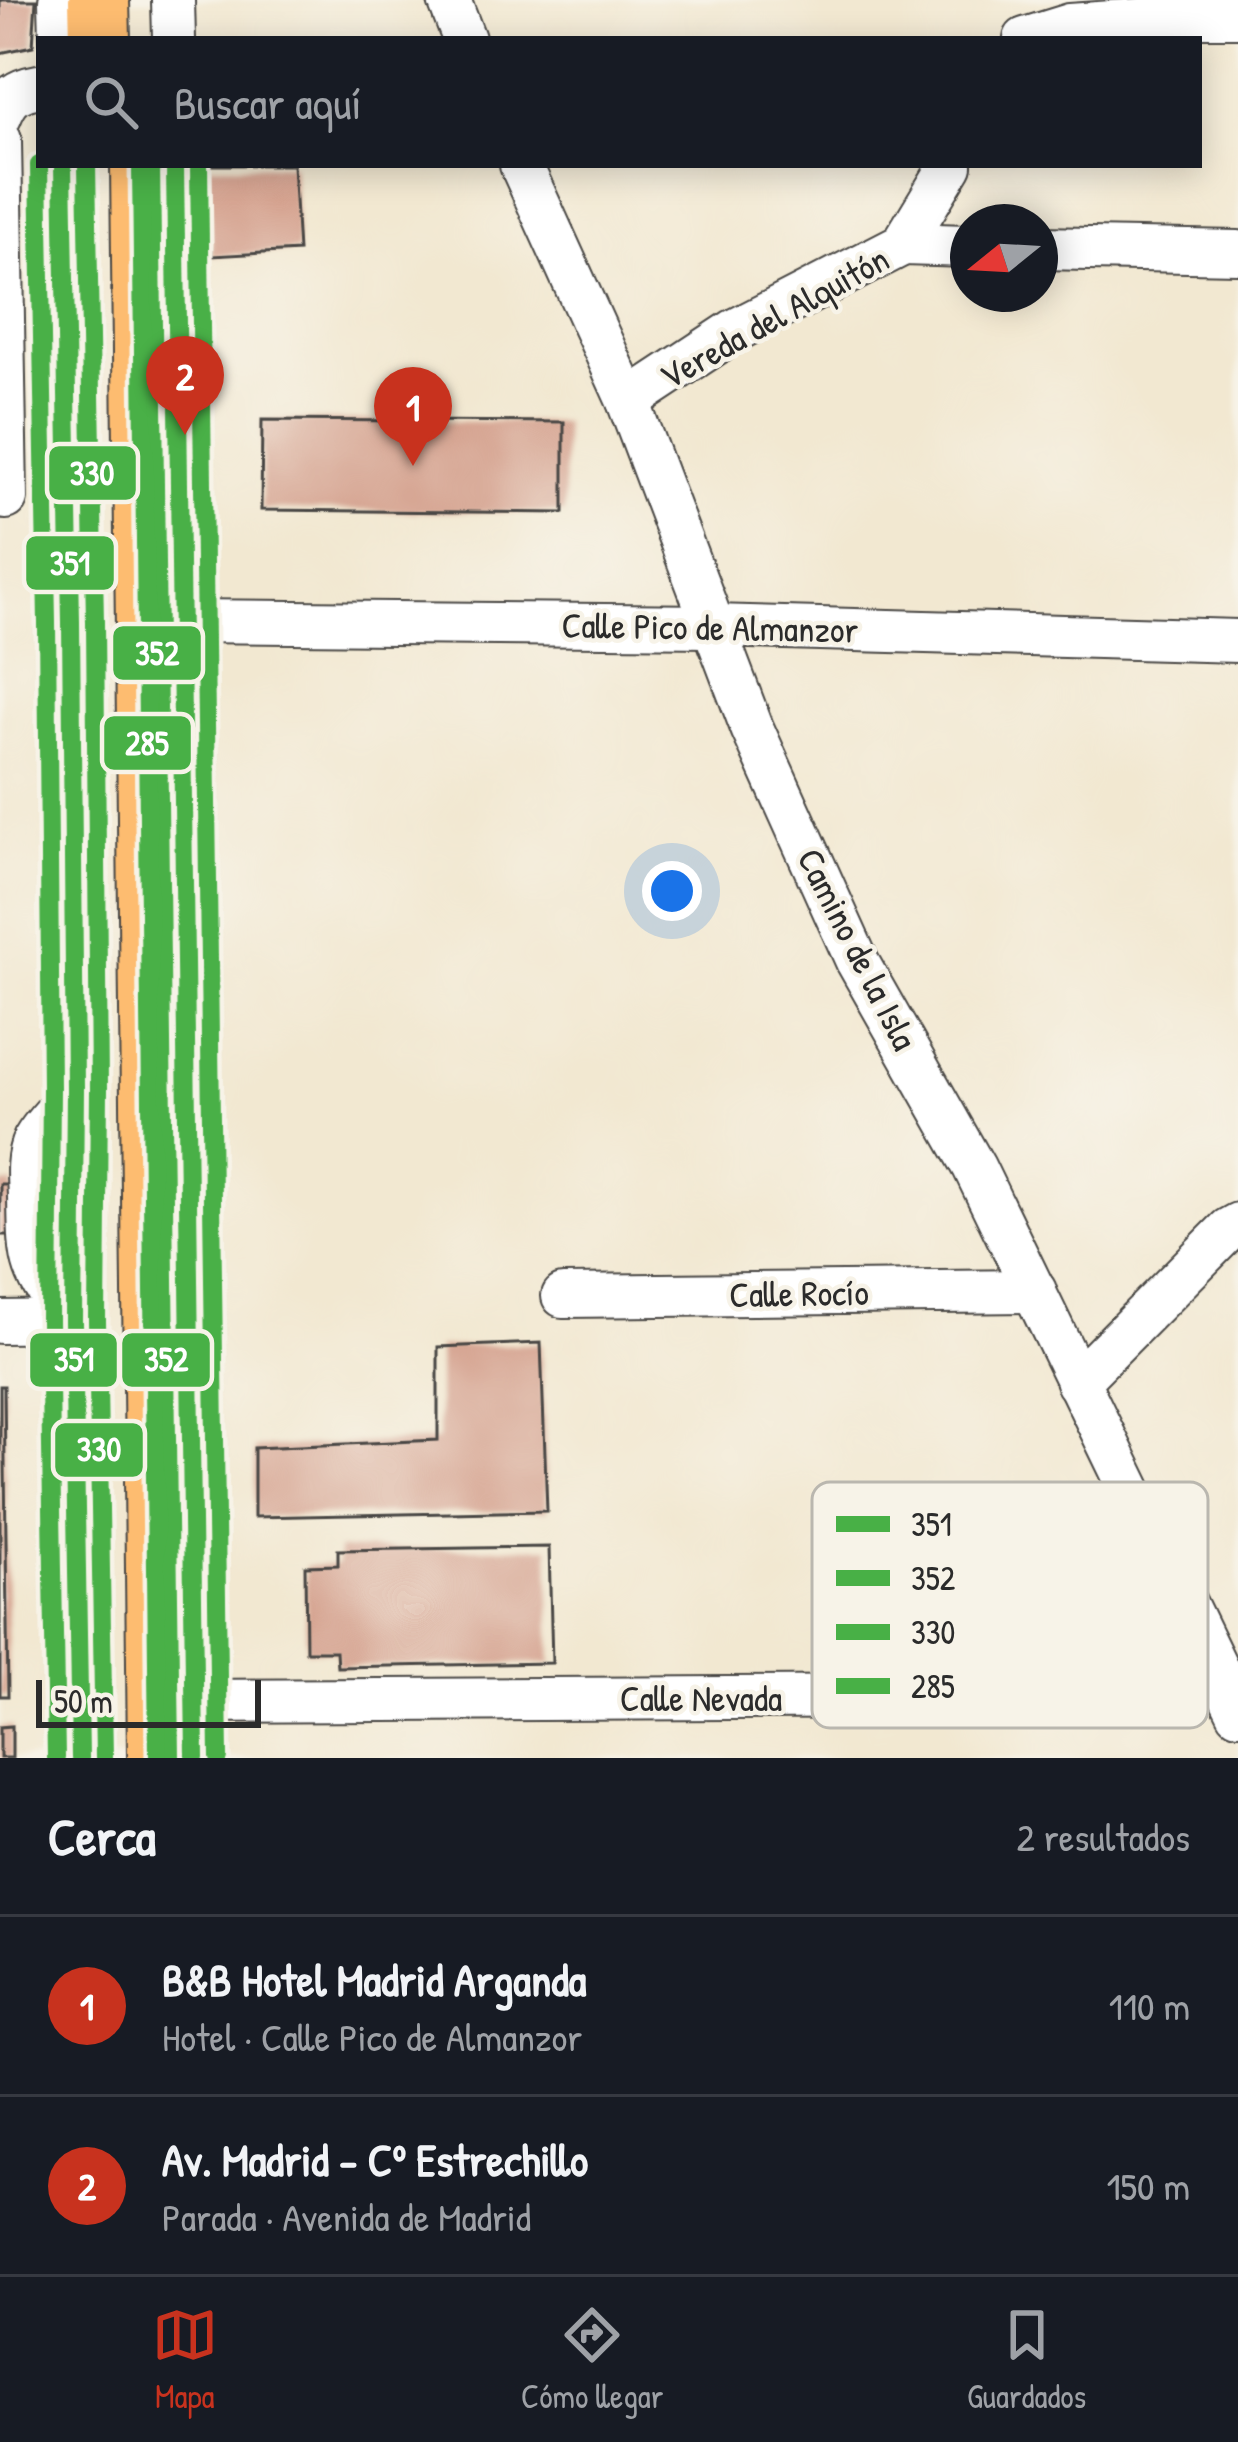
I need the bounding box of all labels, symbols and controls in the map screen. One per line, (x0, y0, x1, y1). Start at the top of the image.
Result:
search box (36, 36, 1202, 168)
icon: search (78, 69, 144, 135)
text: Buscar aquí (174, 72, 361, 133)
north arrow (950, 204, 1058, 312)
street label: Vereda del Alquitón (650, 233, 897, 400)
pin: 2 (146, 336, 224, 435)
pin: 1 (374, 367, 452, 466)
line badge: 330 (47, 444, 138, 502)
text: 330 (70, 451, 114, 495)
line badge: 351 (24, 534, 116, 592)
text: 351 (50, 541, 90, 585)
street label: Calle Pico de Almanzor (561, 599, 859, 654)
line badge: 352 (111, 624, 203, 682)
text: 352 (135, 631, 180, 675)
line badge: 285 (102, 714, 193, 772)
text: 285 (125, 721, 169, 765)
street label: Camino de la Isla (787, 840, 930, 1058)
your location (642, 861, 702, 921)
street label: Calle Rocío (729, 1267, 869, 1318)
line badge: 351 (28, 1331, 119, 1389)
line badge: 352 (120, 1331, 212, 1389)
text: 351 (54, 1337, 94, 1381)
text: 352 (144, 1337, 189, 1381)
line badge: 330 (53, 1421, 145, 1479)
text: 330 (77, 1427, 121, 1471)
legend (812, 1482, 1208, 1728)
text: 351 (911, 1502, 952, 1546)
text: 352 (911, 1556, 956, 1600)
text: 330 (911, 1610, 955, 1654)
text: 285 (911, 1664, 955, 1708)
street label: Calle Nevada (620, 1673, 782, 1722)
scale bar (36, 1674, 261, 1727)
text: 50 m (54, 1679, 113, 1723)
text: Cerca (48, 1802, 156, 1871)
text: 2 resultados (1017, 1810, 1190, 1863)
text: B&B Hotel Madrid Arganda (162, 1949, 587, 2010)
text: 1 (80, 1979, 94, 2032)
text: 110 m (1109, 1979, 1190, 2032)
text: Hotel · Calle Pico de Almanzor (162, 2010, 582, 2063)
text: Av. Madrid - Cº Estrechillo (162, 2129, 588, 2190)
text: 2 (78, 2159, 96, 2212)
text: 150 m (1106, 2159, 1190, 2212)
text: Parada · Avenida de Madrid (162, 2190, 531, 2243)
tab: Mapa (152, 2302, 218, 2418)
tab: Cómo llegar (521, 2302, 664, 2418)
tab: Guardados (967, 2302, 1086, 2418)

